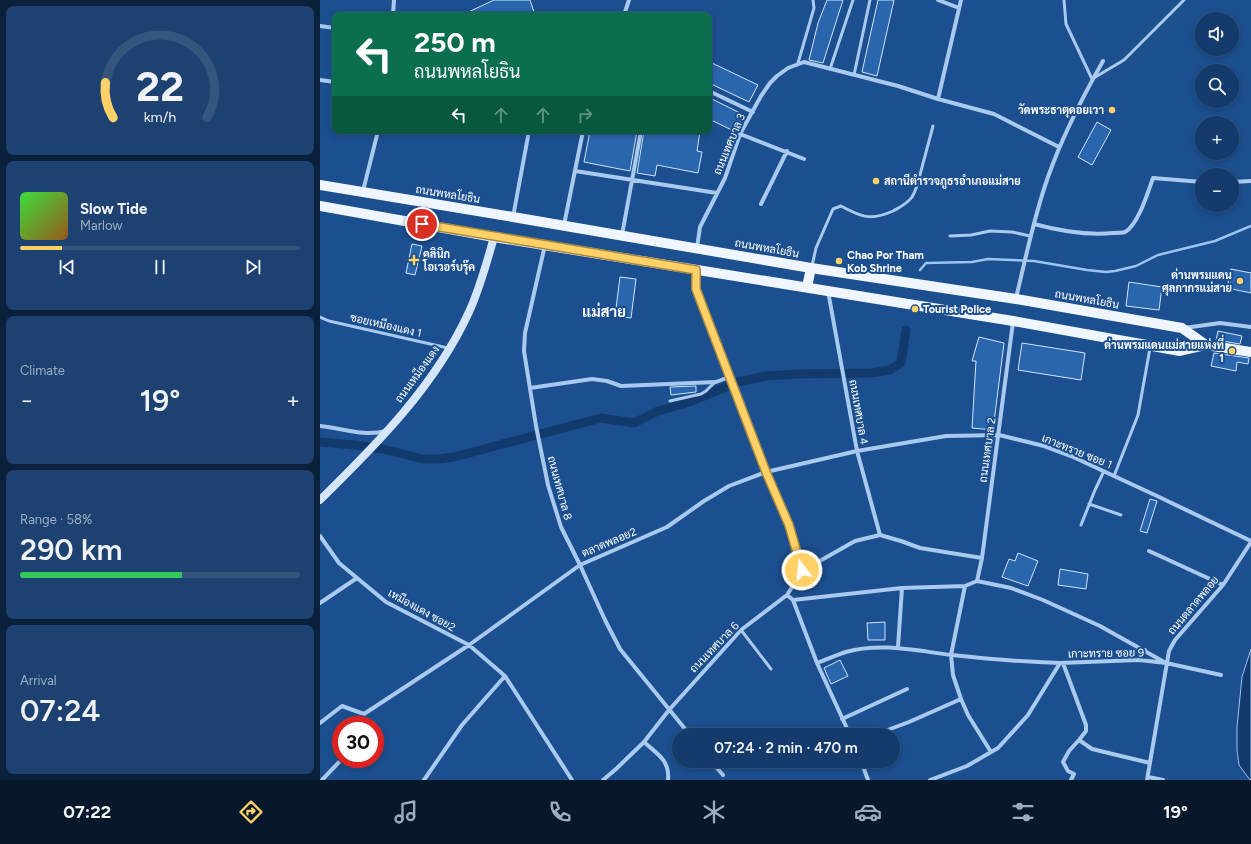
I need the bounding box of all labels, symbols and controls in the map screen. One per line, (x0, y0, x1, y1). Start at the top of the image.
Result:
map controls (1195, 12, 1239, 212)
button: sound (1195, 12, 1239, 56)
text: 250 m (414, 25, 496, 59)
icon: left (348, 28, 400, 80)
text: 22 (136, 61, 184, 111)
text: ถนนพหลโยธิน (414, 61, 521, 83)
button: search (1195, 64, 1239, 108)
place label: วัดพระธาตุดอยเวา (1018, 103, 1104, 118)
icon: left (448, 104, 470, 126)
icon: ahead (490, 104, 512, 126)
icon: ahead (532, 104, 554, 126)
icon: right (574, 104, 596, 126)
marker: วัดพระธาตุดอยเวา (1107, 105, 1117, 115)
text: km/h (144, 108, 176, 126)
street label: ถนนเทศบาล 3 (711, 112, 748, 177)
button: + (1195, 116, 1239, 160)
button: − (1195, 168, 1239, 212)
place label: สถานีตำรวจภูธรอำเภอแม่สาย (884, 173, 1021, 189)
marker: สถานีตำรวจภูธรอำเภอแม่สาย (871, 176, 881, 186)
street label: ถนนพหลโยธิน (415, 181, 481, 206)
text: Slow Tide (80, 200, 147, 218)
pin (405, 207, 439, 241)
icon: arrive (411, 213, 433, 235)
text: Marlow (80, 218, 122, 233)
street label: ถนนพหลโยธิน (734, 234, 800, 261)
place label: คลินิก โอเวอร์บรุ๊ค (422, 247, 475, 275)
place label: Chao Por Tham Kob Shrine (847, 249, 924, 275)
marker: คลินิก โอเวอร์บรุ๊ค (408, 254, 420, 266)
icon: previous (56, 256, 78, 278)
icon: pause (149, 256, 171, 278)
icon: next (242, 256, 264, 278)
marker: Chao Por Tham Kob Shrine (834, 256, 844, 266)
place label: ด่านพรมแดน ศุลกากรแม่สาย (1162, 268, 1232, 296)
marker: ด่านพรมแดน ศุลกากรแม่สาย (1235, 276, 1245, 286)
street label: ถนนพหลโยธิน (1054, 285, 1120, 312)
district label: แม่สาย (582, 302, 626, 321)
place label: Tourist Police (923, 303, 991, 316)
marker: Tourist Police (910, 304, 920, 314)
street label: ซอยเหมืองแดง 1 (349, 310, 423, 340)
place label: ด่านพรมแดนแม่สายแห่งที่ 1 (1104, 334, 1224, 365)
street label: ถนนเหมืองแดง (392, 343, 442, 405)
marker: ด่านพรมแดนแม่สายแห่งที่ 1 (1227, 346, 1237, 356)
text: Climate (20, 363, 65, 378)
street label: ถนนเทศบาล 4 (846, 378, 871, 446)
text: 19° (139, 382, 181, 419)
text: − (20, 387, 34, 414)
text: + (286, 387, 300, 414)
street label: ถนนเทศบาล 2 (977, 417, 998, 483)
street label: เกาะทราย ซอย 1 (1040, 431, 1114, 471)
street label: ถนนเทศบาล 8 (545, 455, 574, 522)
text: Range · 58% (20, 512, 92, 527)
street label: ตลาดพลอย2 (580, 525, 638, 560)
text: 290 km (20, 531, 122, 568)
position arrow (781, 549, 823, 591)
street label: ถนนตลาดพลอย (1165, 573, 1222, 637)
street label: เหมืองแดง ซอย2 (386, 586, 458, 634)
street label: ถนนเทศบาล 6 (687, 619, 742, 675)
street label: เกาะทราย ซอย 9 (1068, 646, 1144, 661)
text: Arrival (20, 673, 57, 688)
text: 07:24 (20, 692, 100, 729)
speed limit sign: 30 (332, 716, 384, 768)
text: 07:24 · 2 min · 470 m (714, 739, 858, 757)
icon: directions (237, 798, 265, 826)
icon: music (392, 798, 420, 826)
icon: phone (546, 798, 574, 826)
icon: climate (700, 798, 728, 826)
icon: car (854, 798, 882, 826)
icon: filters (1009, 798, 1037, 826)
text: 07:22 (63, 801, 111, 823)
text: 19° (1163, 801, 1188, 823)

